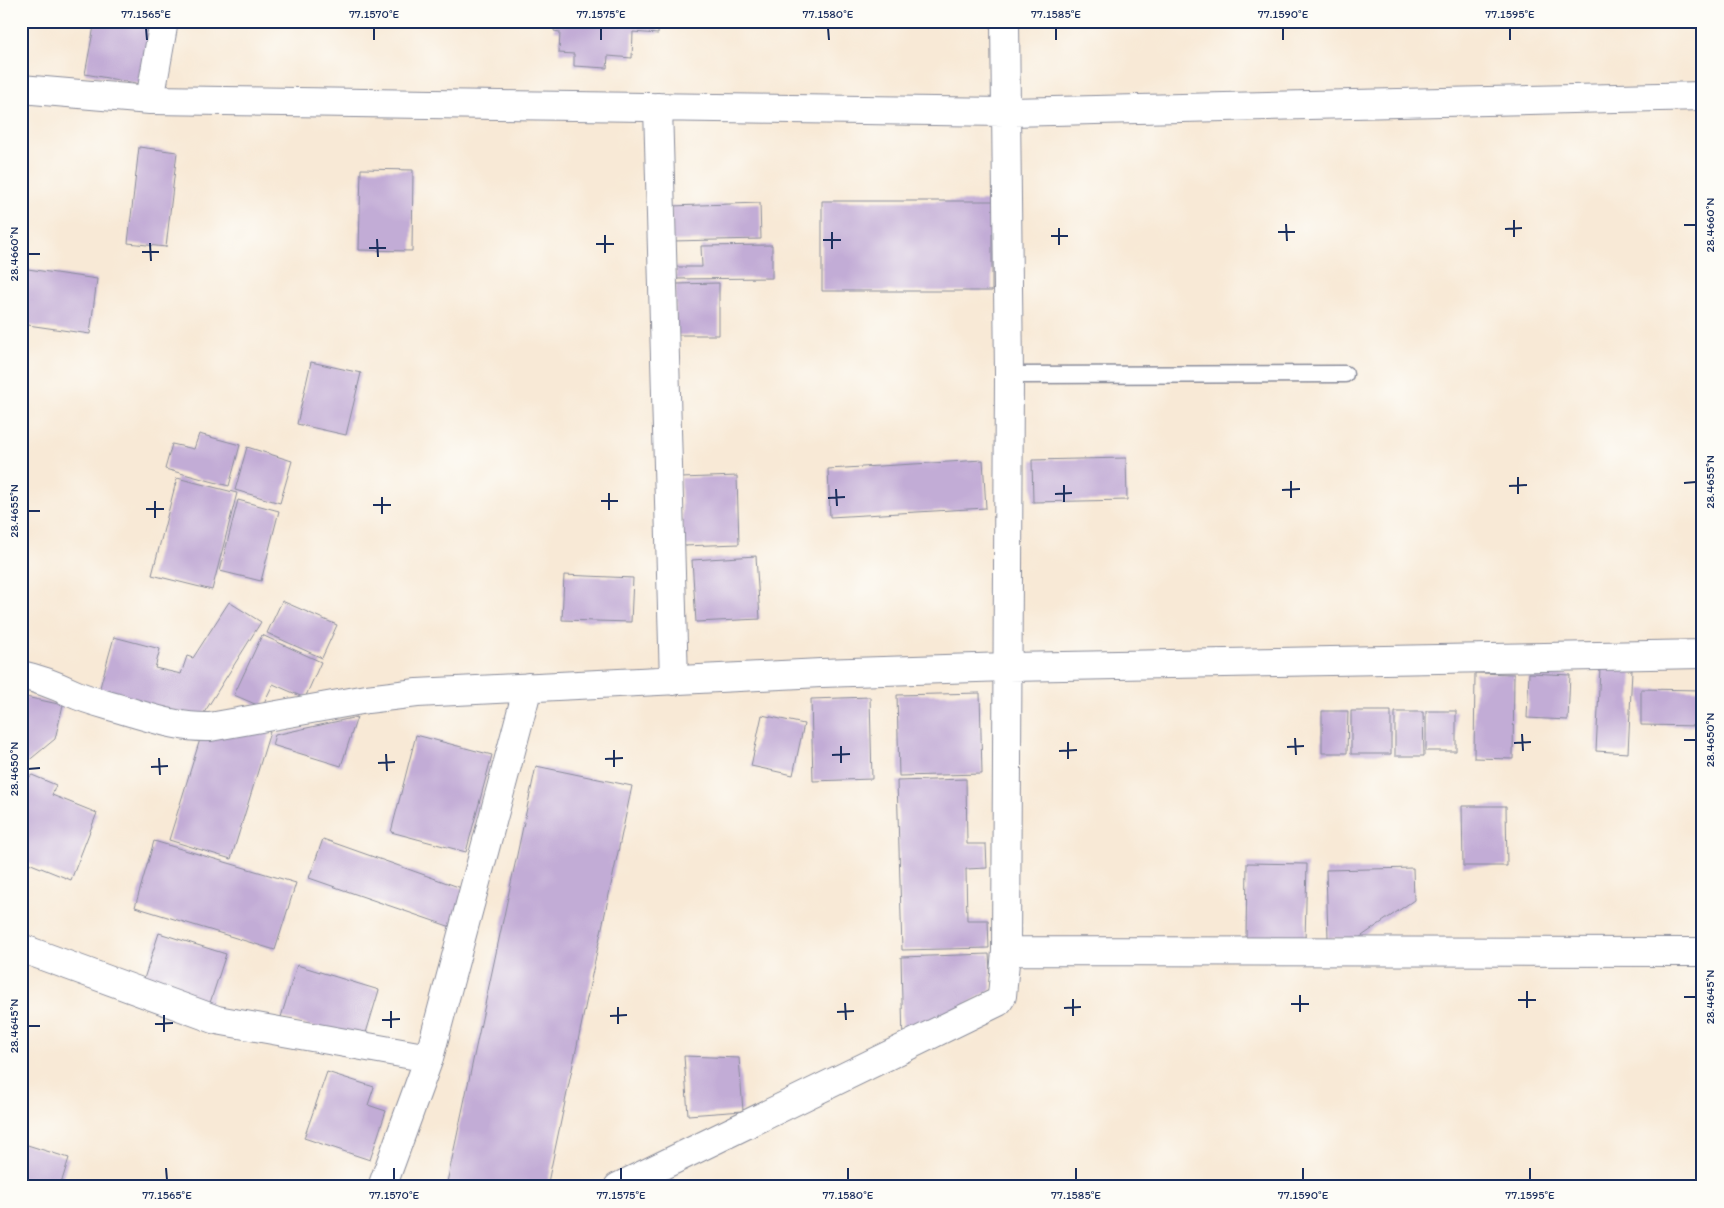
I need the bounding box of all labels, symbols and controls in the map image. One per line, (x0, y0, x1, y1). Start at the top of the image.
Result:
text: 77.1565°E (121, 7, 171, 21)
text: 77.1570°E (349, 7, 399, 21)
text: 77.1575°E (576, 7, 626, 21)
text: 77.1580°E (803, 7, 854, 21)
text: 77.1585°E (1031, 7, 1081, 21)
text: 77.1590°E (1258, 7, 1309, 21)
text: 77.1595°E (1485, 7, 1535, 21)
text: 28.4660°N (1703, 198, 1717, 252)
text: 28.4660°N (7, 227, 21, 281)
text: 28.4655°N (1703, 455, 1717, 509)
text: 28.4655°N (7, 484, 21, 538)
text: 28.4650°N (1703, 713, 1717, 767)
text: 28.4650°N (7, 742, 21, 796)
text: 28.4645°N (1703, 970, 1717, 1024)
text: 28.4645°N (7, 999, 21, 1053)
text: 77.1565°E (142, 1188, 192, 1202)
text: 77.1570°E (369, 1188, 419, 1202)
text: 77.1575°E (596, 1188, 646, 1202)
text: 77.1580°E (823, 1188, 874, 1202)
text: 77.1585°E (1051, 1188, 1101, 1202)
text: 77.1590°E (1278, 1188, 1329, 1202)
text: 77.1595°E (1505, 1188, 1555, 1202)

